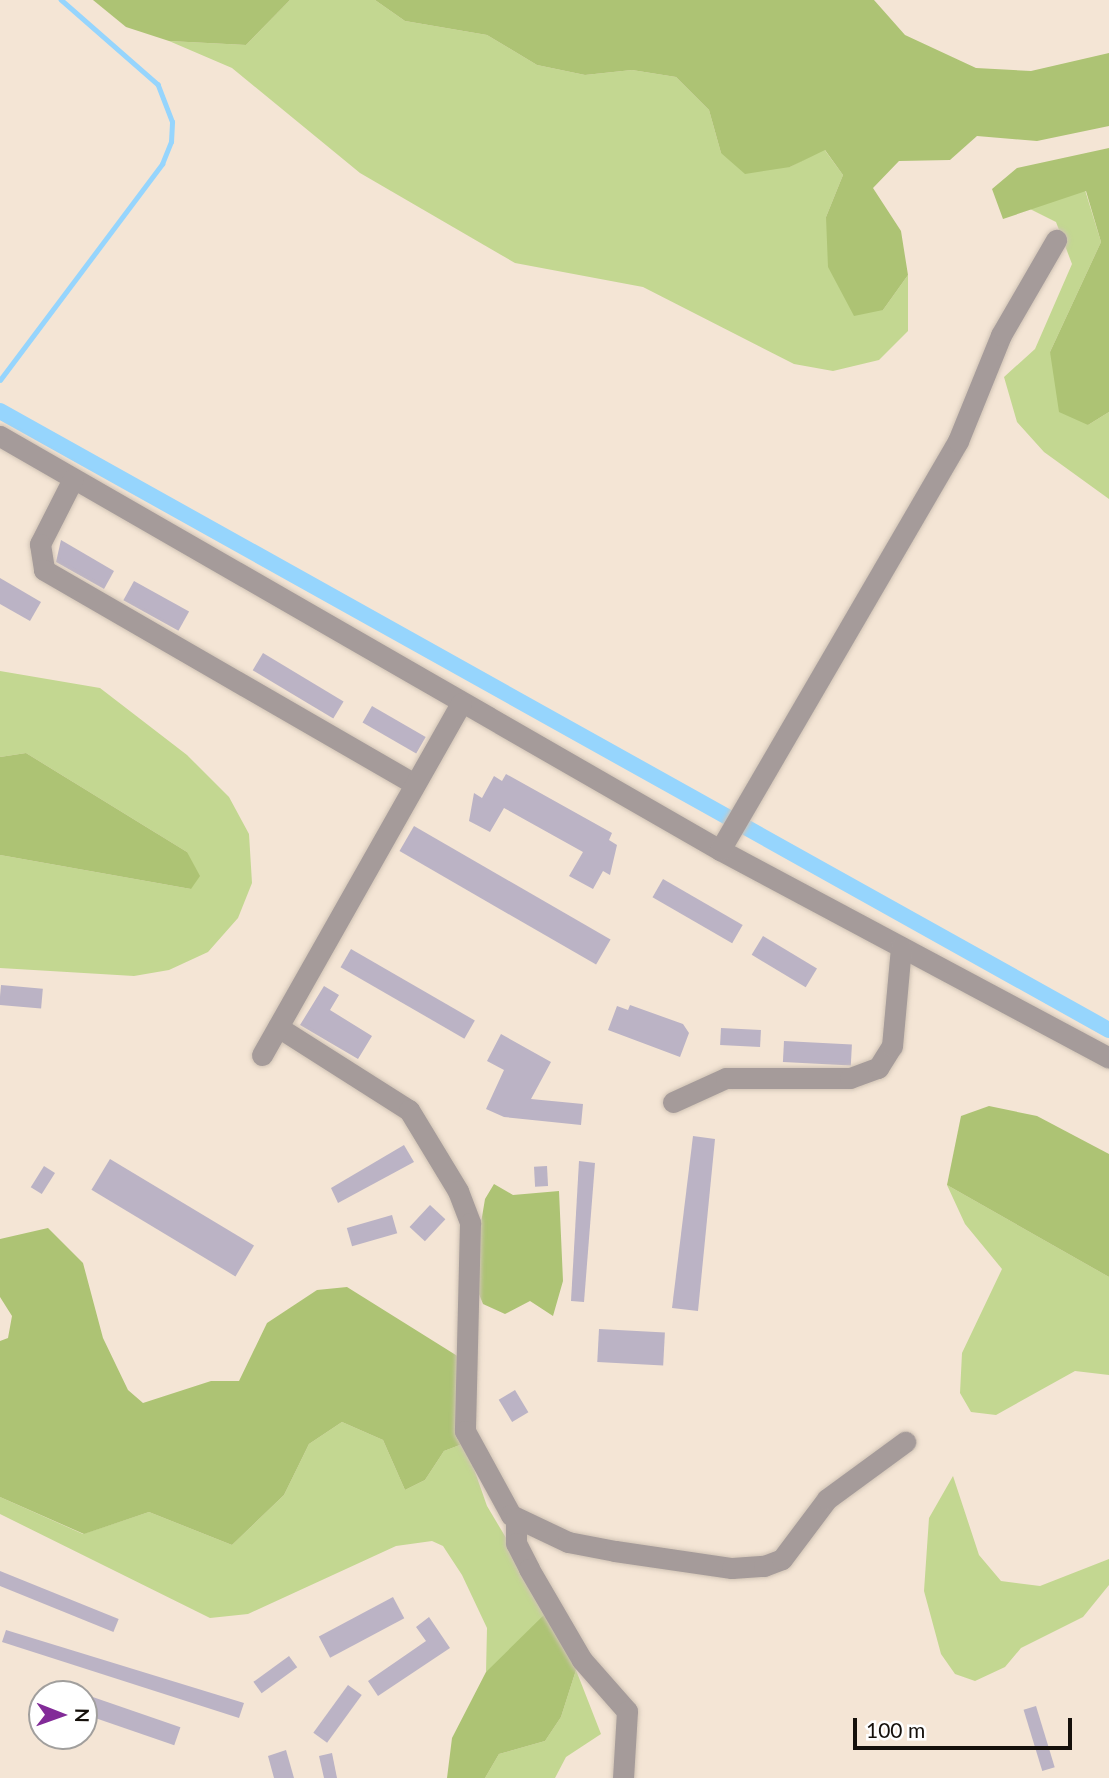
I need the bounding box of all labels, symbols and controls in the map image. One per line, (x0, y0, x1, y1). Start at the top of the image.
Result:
north arrow (28, 1680, 98, 1750)
scale bar (857, 1704, 1076, 1748)
text: N (71, 1708, 94, 1723)
text: 100 m (866, 1717, 925, 1742)

